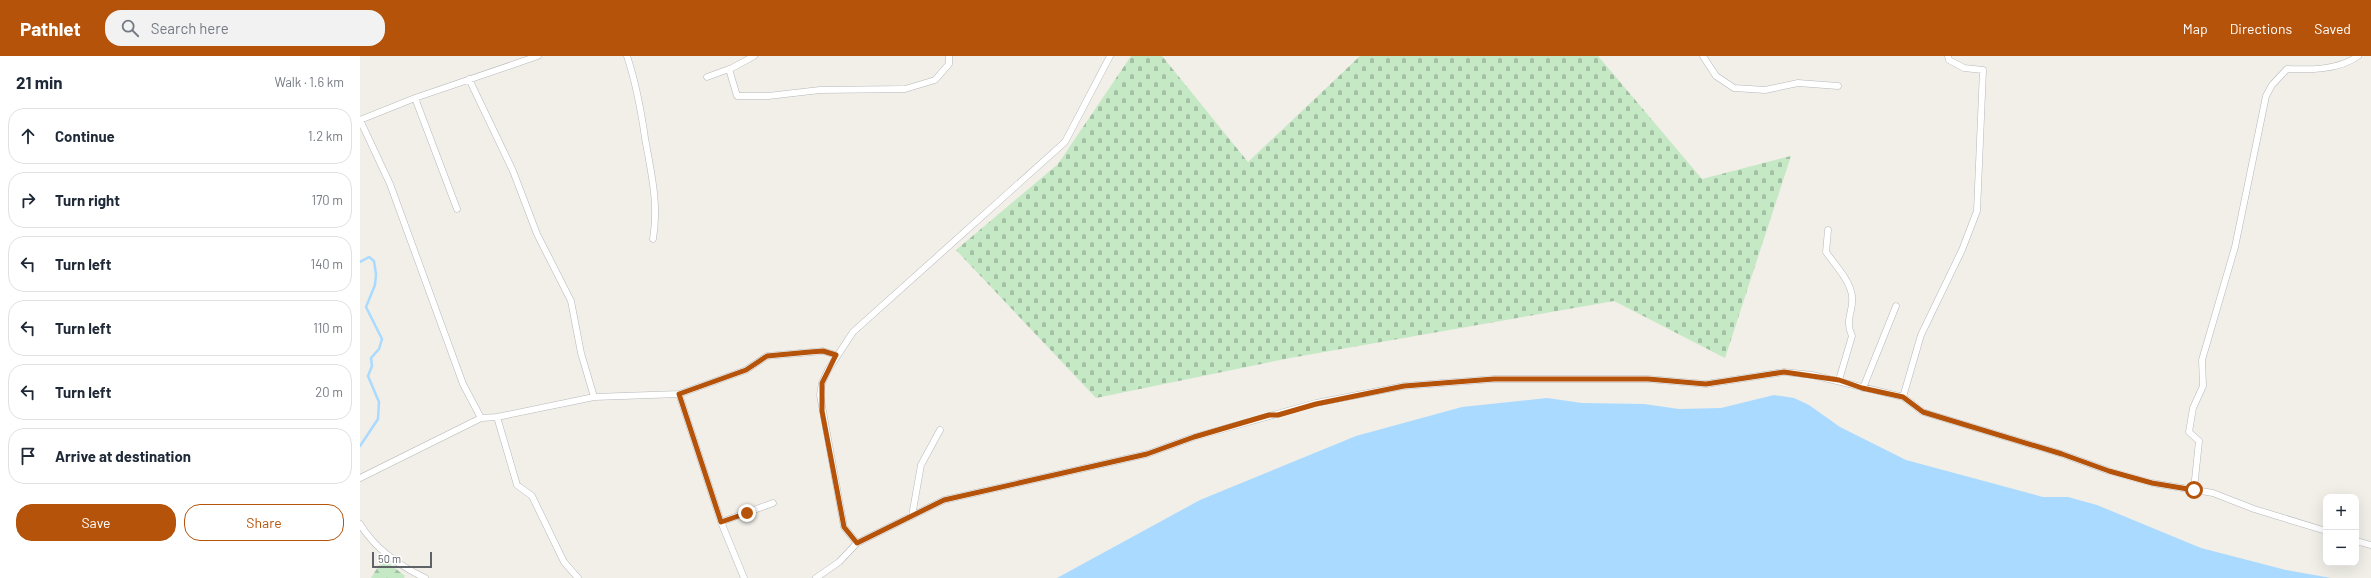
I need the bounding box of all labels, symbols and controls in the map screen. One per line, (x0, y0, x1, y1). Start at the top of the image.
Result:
search box (105, 10, 385, 46)
text: Pathlet (20, 17, 81, 40)
icon: search (119, 17, 141, 39)
text: Search here (151, 19, 229, 37)
text: Map (2183, 20, 2208, 37)
text: Directions (2230, 20, 2292, 37)
text: Saved (2314, 20, 2351, 37)
text: 21 min (16, 72, 63, 92)
text: Walk · 1.6 km (274, 74, 344, 90)
icon: ahead (17, 125, 39, 147)
text: Continue (55, 127, 115, 145)
text: 1.2 km (308, 128, 343, 144)
icon: right (17, 189, 39, 211)
text: Turn right (55, 191, 120, 209)
text: 170 m (312, 192, 343, 208)
icon: left (17, 253, 39, 275)
text: Turn left (55, 255, 111, 273)
text: 140 m (311, 256, 343, 272)
icon: left (17, 317, 39, 339)
text: Turn left (55, 319, 111, 337)
text: 110 m (313, 320, 343, 336)
icon: left (17, 381, 39, 403)
text: Turn left (55, 383, 111, 401)
text: 20 m (315, 384, 343, 400)
icon: arrive (17, 445, 39, 467)
text: Arrive at destination (55, 447, 191, 465)
route start (2185, 481, 2203, 499)
map controls (2323, 494, 2359, 566)
button: + (2323, 494, 2359, 530)
button: Save (16, 504, 176, 541)
button: Share (184, 504, 344, 541)
route end (738, 504, 756, 522)
button: − (2323, 530, 2359, 566)
scale bar (372, 550, 432, 569)
text: 50 m (378, 552, 401, 565)

